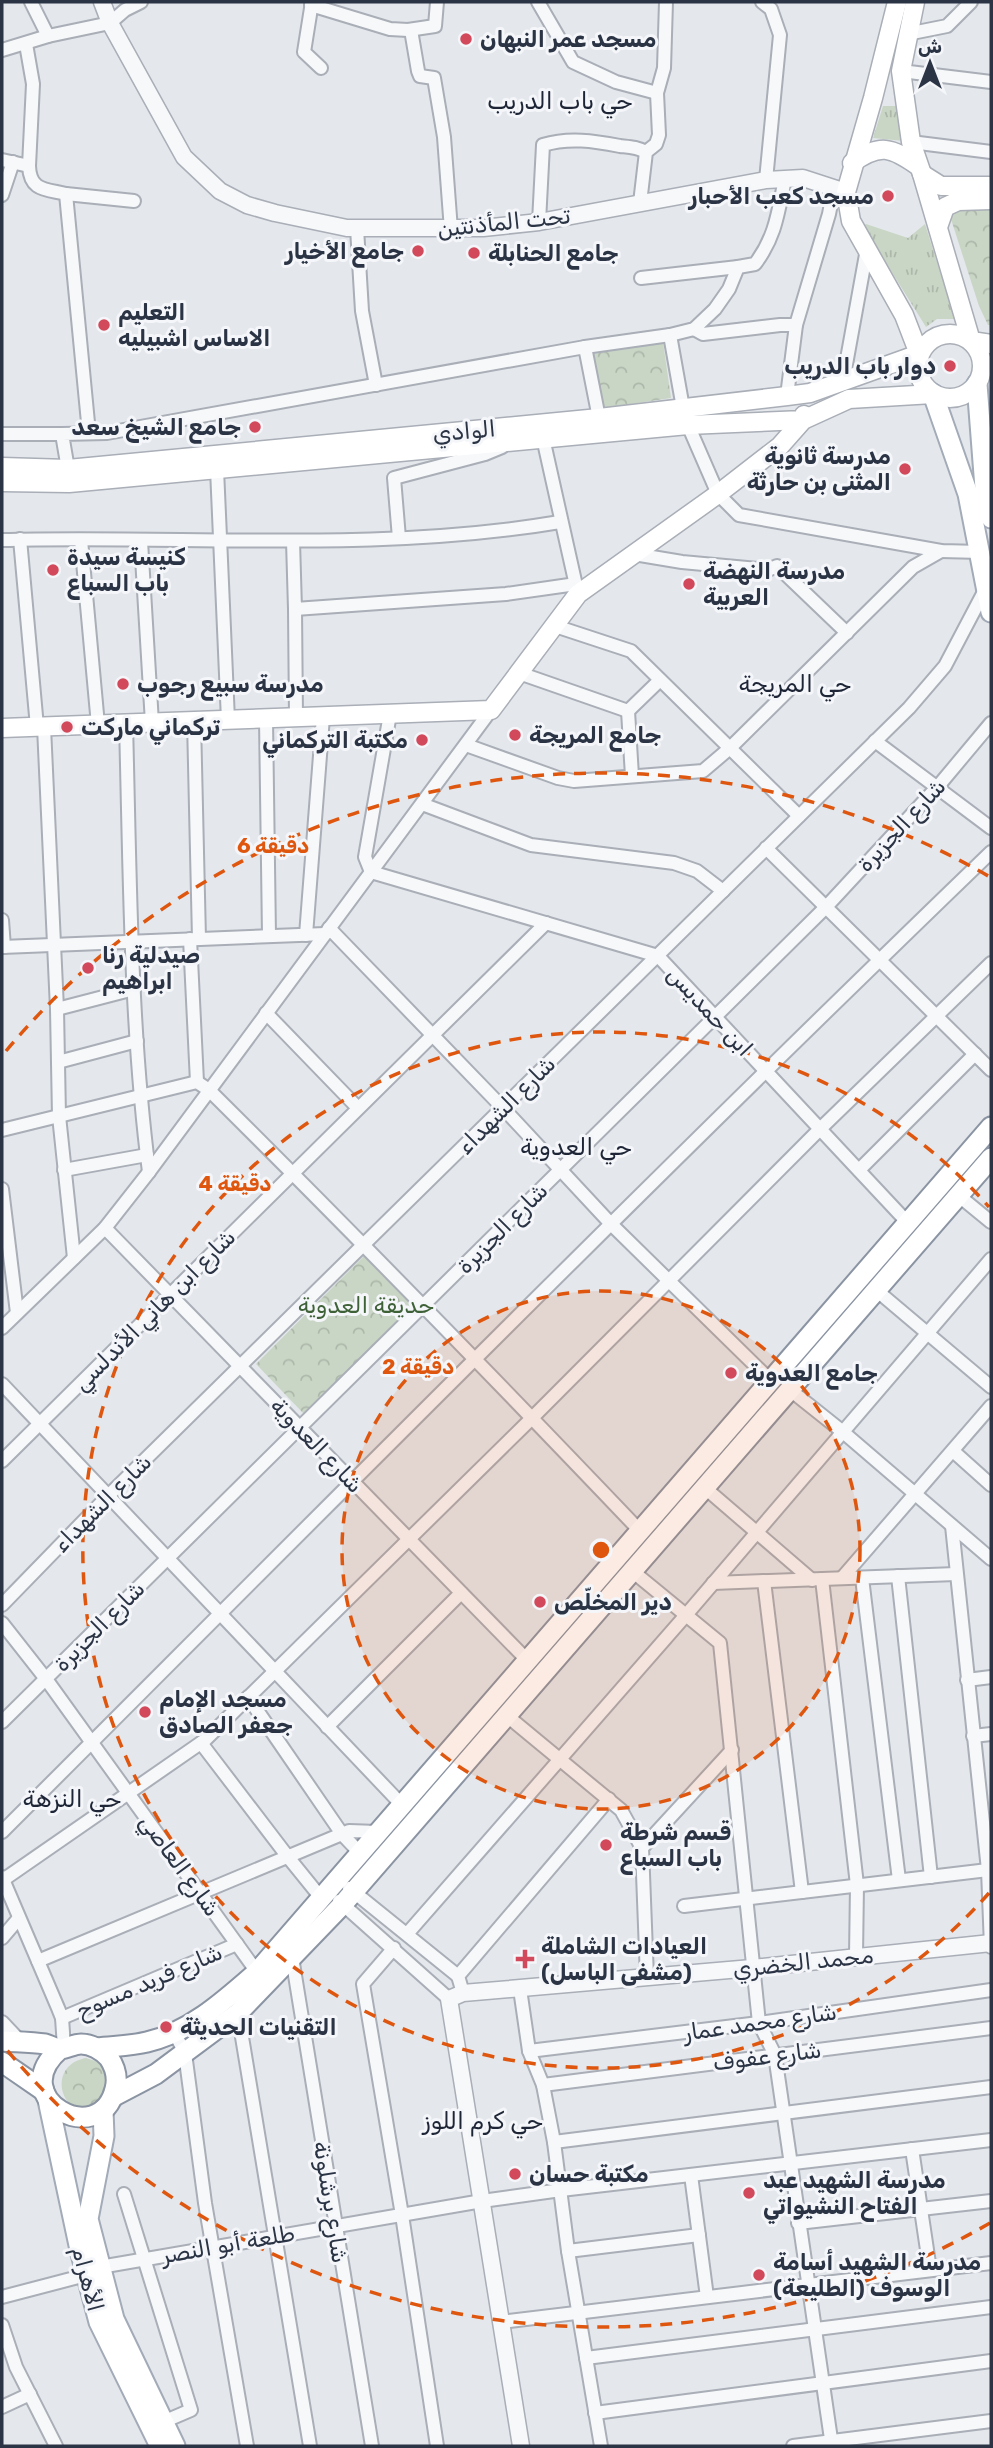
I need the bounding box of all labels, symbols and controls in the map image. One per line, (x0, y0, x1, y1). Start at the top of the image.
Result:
place label: مسجد عمر النبهان (480, 25, 656, 53)
north arrow (895, 28, 965, 98)
marker: مسجد عمر النبهان (458, 31, 474, 47)
text: ش (918, 35, 942, 58)
district label: حي باب الدريب (487, 87, 633, 119)
place label: مسجد كعب الأحبار (687, 182, 874, 210)
marker: مسجد كعب الأحبار (880, 188, 896, 204)
street label: تحت المأذنتين (436, 201, 572, 243)
place label: جامع الأخيار (283, 237, 404, 268)
place label: جامع الحنابلة (488, 239, 619, 270)
marker: جامع الأخيار (410, 243, 426, 259)
marker: جامع الحنابلة (466, 245, 482, 261)
place label: التعلیم الاساس اشبیلیه (118, 298, 270, 352)
marker: التعلیم الاساس اشبیلیه (96, 317, 112, 333)
place label: دوار باب الدريب (784, 352, 936, 380)
marker: دوار باب الدريب (942, 358, 958, 374)
place label: جامع الشيخ سعد (71, 413, 241, 444)
street label: الوادي (431, 414, 497, 451)
marker: جامع الشيخ سعد (247, 419, 263, 435)
place label: مدرسة ثانوية المثنى بن حارثة (747, 442, 891, 496)
marker: مدرسة ثانوية المثنى بن حارثة (897, 461, 913, 477)
place label: كنيسة سيدة باب السباع (67, 543, 186, 600)
place label: مدرسة النهضة العربية (703, 557, 845, 611)
marker: كنيسة سيدة باب السباع (45, 562, 61, 578)
marker: مدرسة النهضة العربية (681, 576, 697, 592)
place label: مدرسة سبيع رجوب (137, 670, 324, 701)
district label: حي المريجة (738, 670, 852, 702)
marker: مدرسة سبيع رجوب (115, 676, 131, 692)
place label: تركماني ماركت (81, 713, 221, 745)
marker: تركماني ماركت (59, 719, 75, 735)
place label: جامع المريجة (529, 721, 661, 752)
place label: مكتبة التركماني (262, 726, 408, 758)
marker: جامع المريجة (507, 727, 523, 743)
marker: مكتبة التركماني (414, 732, 430, 748)
street label: شارع الجزيرة (851, 772, 953, 879)
text: 6 دقيقة (237, 833, 309, 858)
place label: صيدلية رنا ابراهيم (102, 941, 200, 996)
marker: صيدلية رنا ابراهيم (80, 960, 96, 976)
street label: ابن حمديس (661, 960, 759, 1062)
street label: شارع الشهداء (451, 1050, 563, 1162)
district label: حي العدوية (520, 1133, 632, 1165)
text: 4 دقيقة (199, 1171, 271, 1196)
street label: شارع الجزيرة (450, 1176, 555, 1281)
street label: شارع ابن هاني الأندلسي (67, 1223, 243, 1399)
park label: حديقة العدوية (298, 1291, 434, 1319)
text: 2 دقيقة (382, 1354, 454, 1379)
place label: جامع العدوية (745, 1359, 878, 1390)
marker: جامع العدوية (723, 1365, 739, 1381)
street label: شارع العدوية (263, 1391, 369, 1500)
street label: شارع الشهداء (47, 1448, 159, 1560)
centre of rings (589, 1538, 613, 1562)
street label: شارع الجزيرة (47, 1574, 152, 1679)
place label: دير المخلّص (554, 1587, 672, 1616)
marker: دير المخلّص (532, 1594, 548, 1610)
place label: مسجد الإمام جعفر الصادق (159, 1685, 293, 1739)
marker: مسجد الإمام جعفر الصادق (137, 1704, 153, 1720)
district label: حي النزهة (22, 1785, 122, 1817)
street label: شارع العاصي (131, 1808, 227, 1924)
place label: قسم شرطة باب السباع (620, 1818, 731, 1875)
marker: قسم شرطة باب السباع (598, 1837, 614, 1853)
place label: العيادات الشاملة (مشفى الباسل) (541, 1932, 707, 1986)
street label: شارع فريد مسوح (72, 1938, 227, 2026)
street label: محمد الخضري (731, 1941, 875, 1986)
marker: العيادات الشاملة (مشفى الباسل) (515, 1949, 535, 1969)
street label: شارع محمد عمار (680, 1997, 839, 2049)
place label: التقنيات الحديثة (180, 2013, 337, 2041)
marker: التقنيات الحديثة (158, 2019, 174, 2035)
street label: شارع عفوف (711, 2035, 823, 2079)
district label: حي كرم اللوز (421, 2107, 543, 2139)
street label: شارع برشلونة (306, 2139, 354, 2265)
place label: مكتبة حسان (529, 2160, 649, 2188)
marker: مكتبة حسان (507, 2166, 523, 2182)
place label: مدرسة الشهيد عبد الفتاح النشيواتي (763, 2166, 946, 2224)
marker: مدرسة الشهيد عبد الفتاح النشيواتي (741, 2185, 757, 2201)
street label: طلعة أبو النصر (157, 2218, 297, 2270)
street label: الأهرام (65, 2244, 110, 2315)
place label: مدرسة الشهيد أسامة الوسوف (الطليعة) (773, 2248, 981, 2302)
marker: مدرسة الشهيد أسامة الوسوف (الطليعة) (751, 2267, 767, 2283)

